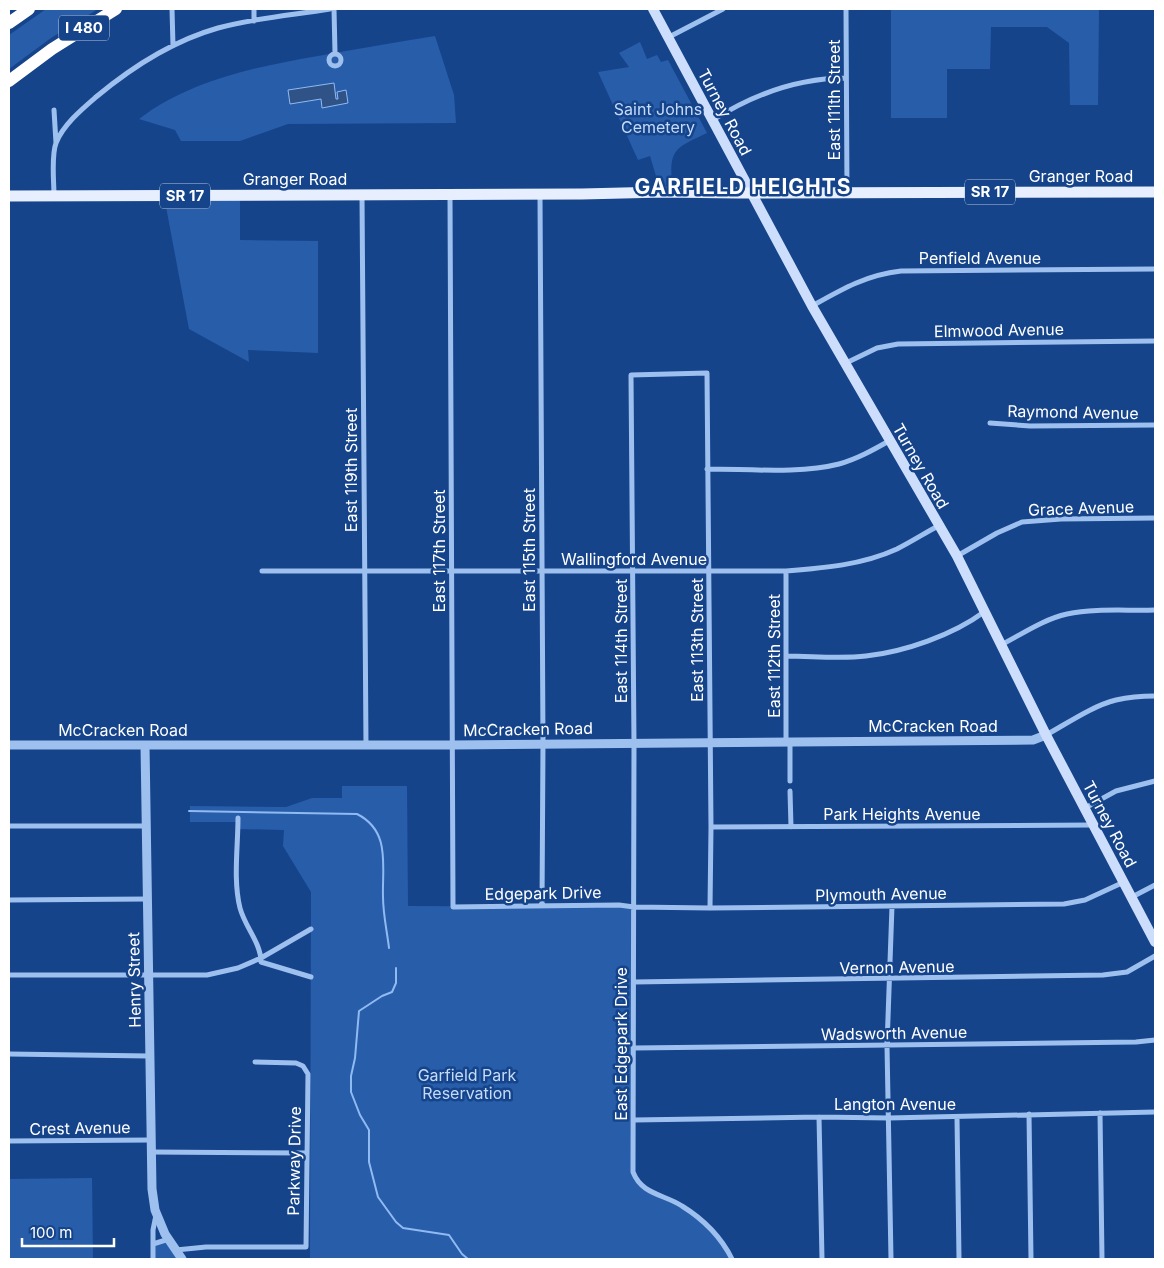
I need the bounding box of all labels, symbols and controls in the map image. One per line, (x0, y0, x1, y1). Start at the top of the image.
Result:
road number: I 480 (59, 15, 109, 40)
street label: East 111th Street (824, 40, 844, 160)
street label: Turney Road (694, 65, 756, 159)
park label: Saint Johns Cemetery (614, 99, 702, 137)
street label: Granger Road (1029, 166, 1133, 186)
street label: Granger Road (243, 169, 347, 189)
district label: GARFIELD HEIGHTS (634, 174, 852, 199)
road number: SR 17 (965, 180, 1015, 204)
road number: SR 17 (160, 184, 210, 208)
street label: Penfield Avenue (919, 248, 1041, 268)
street label: Elmwood Avenue (934, 319, 1064, 341)
street label: Raymond Avenue (1007, 401, 1139, 423)
street label: East 119th Street (341, 408, 361, 532)
street label: Turney Road (888, 420, 954, 512)
street label: East 115th Street (519, 488, 539, 612)
street label: East 117th Street (429, 489, 449, 613)
street label: Grace Avenue (1028, 496, 1134, 520)
street label: Wallingford Avenue (561, 549, 707, 569)
street label: East 113th Street (687, 578, 707, 702)
street label: East 114th Street (611, 579, 631, 703)
street label: East 112th Street (764, 594, 784, 718)
street label: McCracken Road (868, 716, 998, 736)
street label: McCracken Road (463, 718, 593, 740)
street label: McCracken Road (58, 720, 188, 740)
street label: Turney Road (1079, 777, 1141, 871)
street label: Park Heights Avenue (823, 804, 981, 824)
street label: Edgepark Drive (484, 882, 602, 904)
street label: Plymouth Avenue (815, 883, 947, 905)
street label: Henry Street (123, 932, 145, 1028)
street label: Vernon Avenue (839, 956, 955, 978)
street label: East Edgepark Drive (611, 967, 631, 1121)
street label: Wadsworth Avenue (821, 1022, 967, 1044)
park label: Garfield Park Reservation (418, 1065, 517, 1103)
street label: Langton Avenue (834, 1094, 956, 1114)
street label: Parkway Drive (283, 1106, 305, 1216)
street label: Crest Avenue (29, 1117, 131, 1139)
scale bar (22, 1216, 115, 1248)
text: 100 m (30, 1223, 72, 1242)

